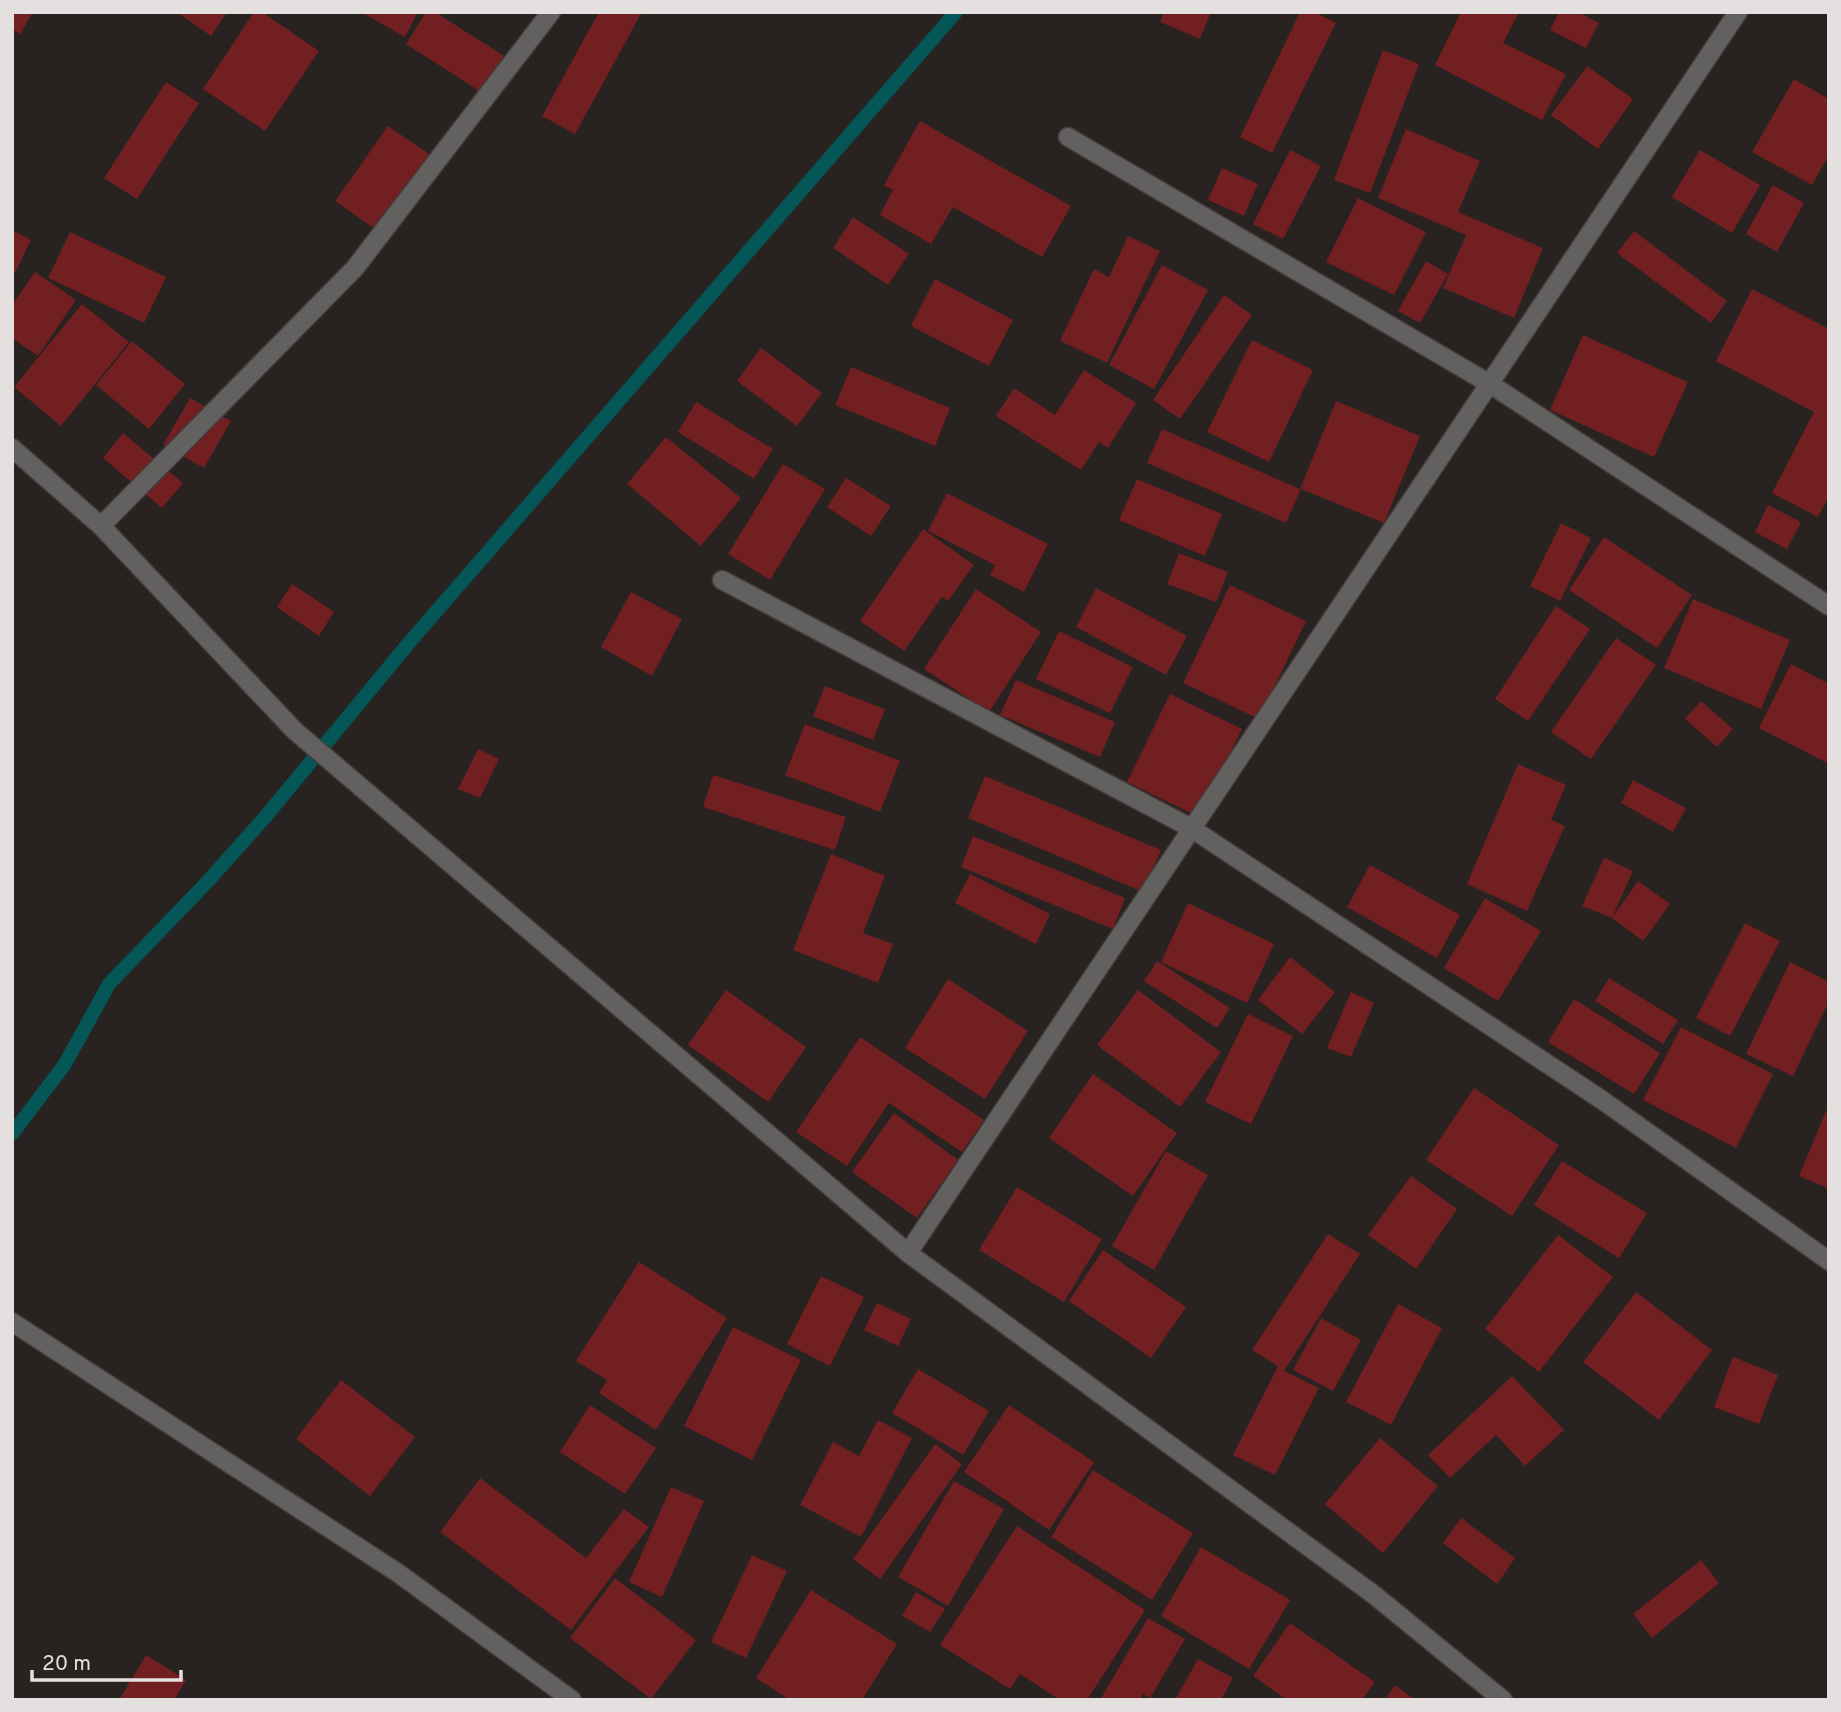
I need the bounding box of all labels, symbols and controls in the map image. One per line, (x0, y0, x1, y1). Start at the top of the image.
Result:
scale bar (32, 1638, 180, 1682)
text: 20 m (42, 1651, 91, 1678)

